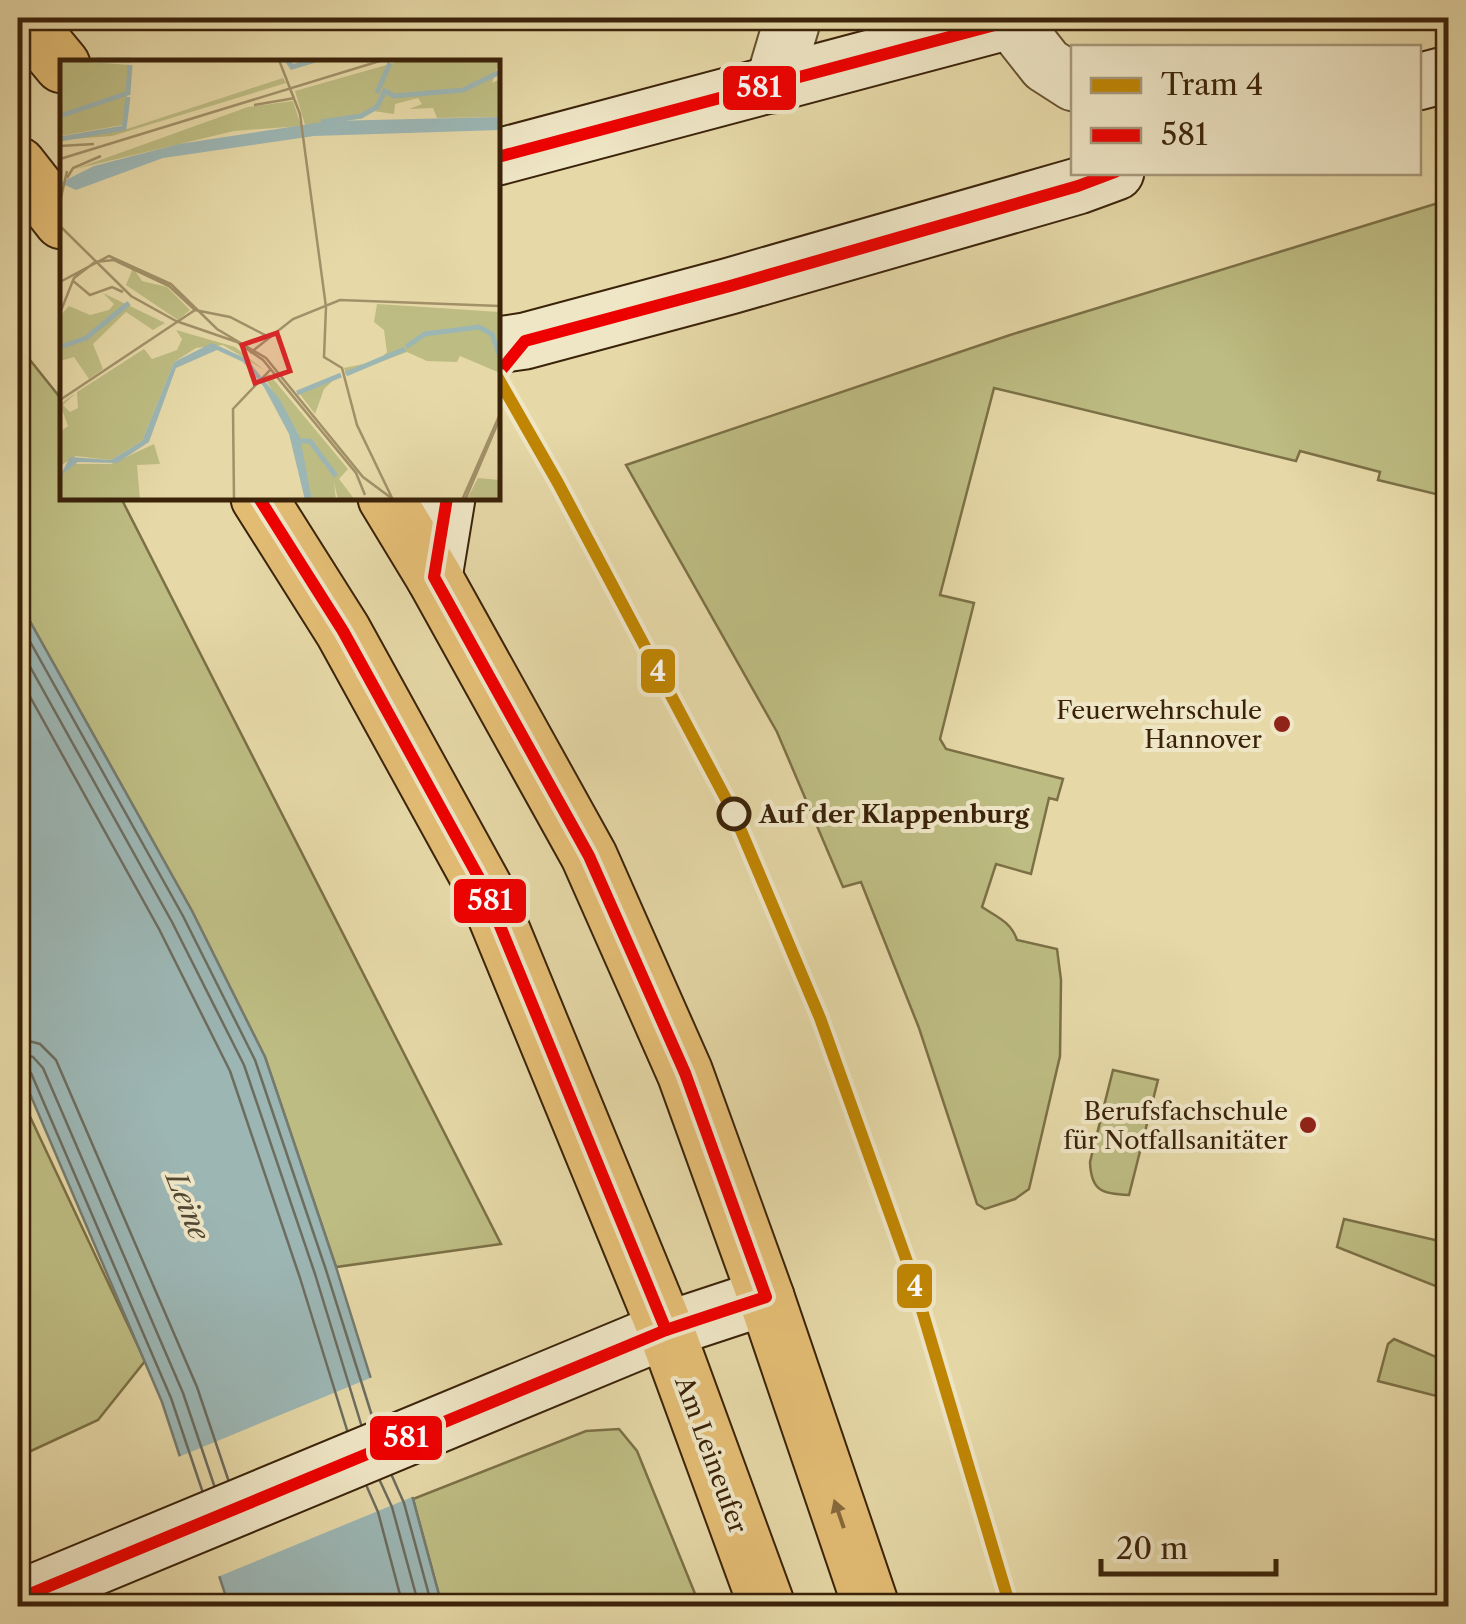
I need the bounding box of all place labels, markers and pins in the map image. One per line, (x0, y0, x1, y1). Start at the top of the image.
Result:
place label: Feuerwehrschule Hannover (1056, 695, 1262, 755)
marker: Feuerwehrschule Hannover (1271, 713, 1293, 735)
marker: Auf der Klappenburg (718, 798, 750, 830)
place label: Auf der Klappenburg (758, 799, 1030, 830)
place label: Berufsfachschule für Notfallsanitäter (1063, 1096, 1288, 1156)
marker: Berufsfachschule für Notfallsanitäter (1297, 1114, 1319, 1136)

